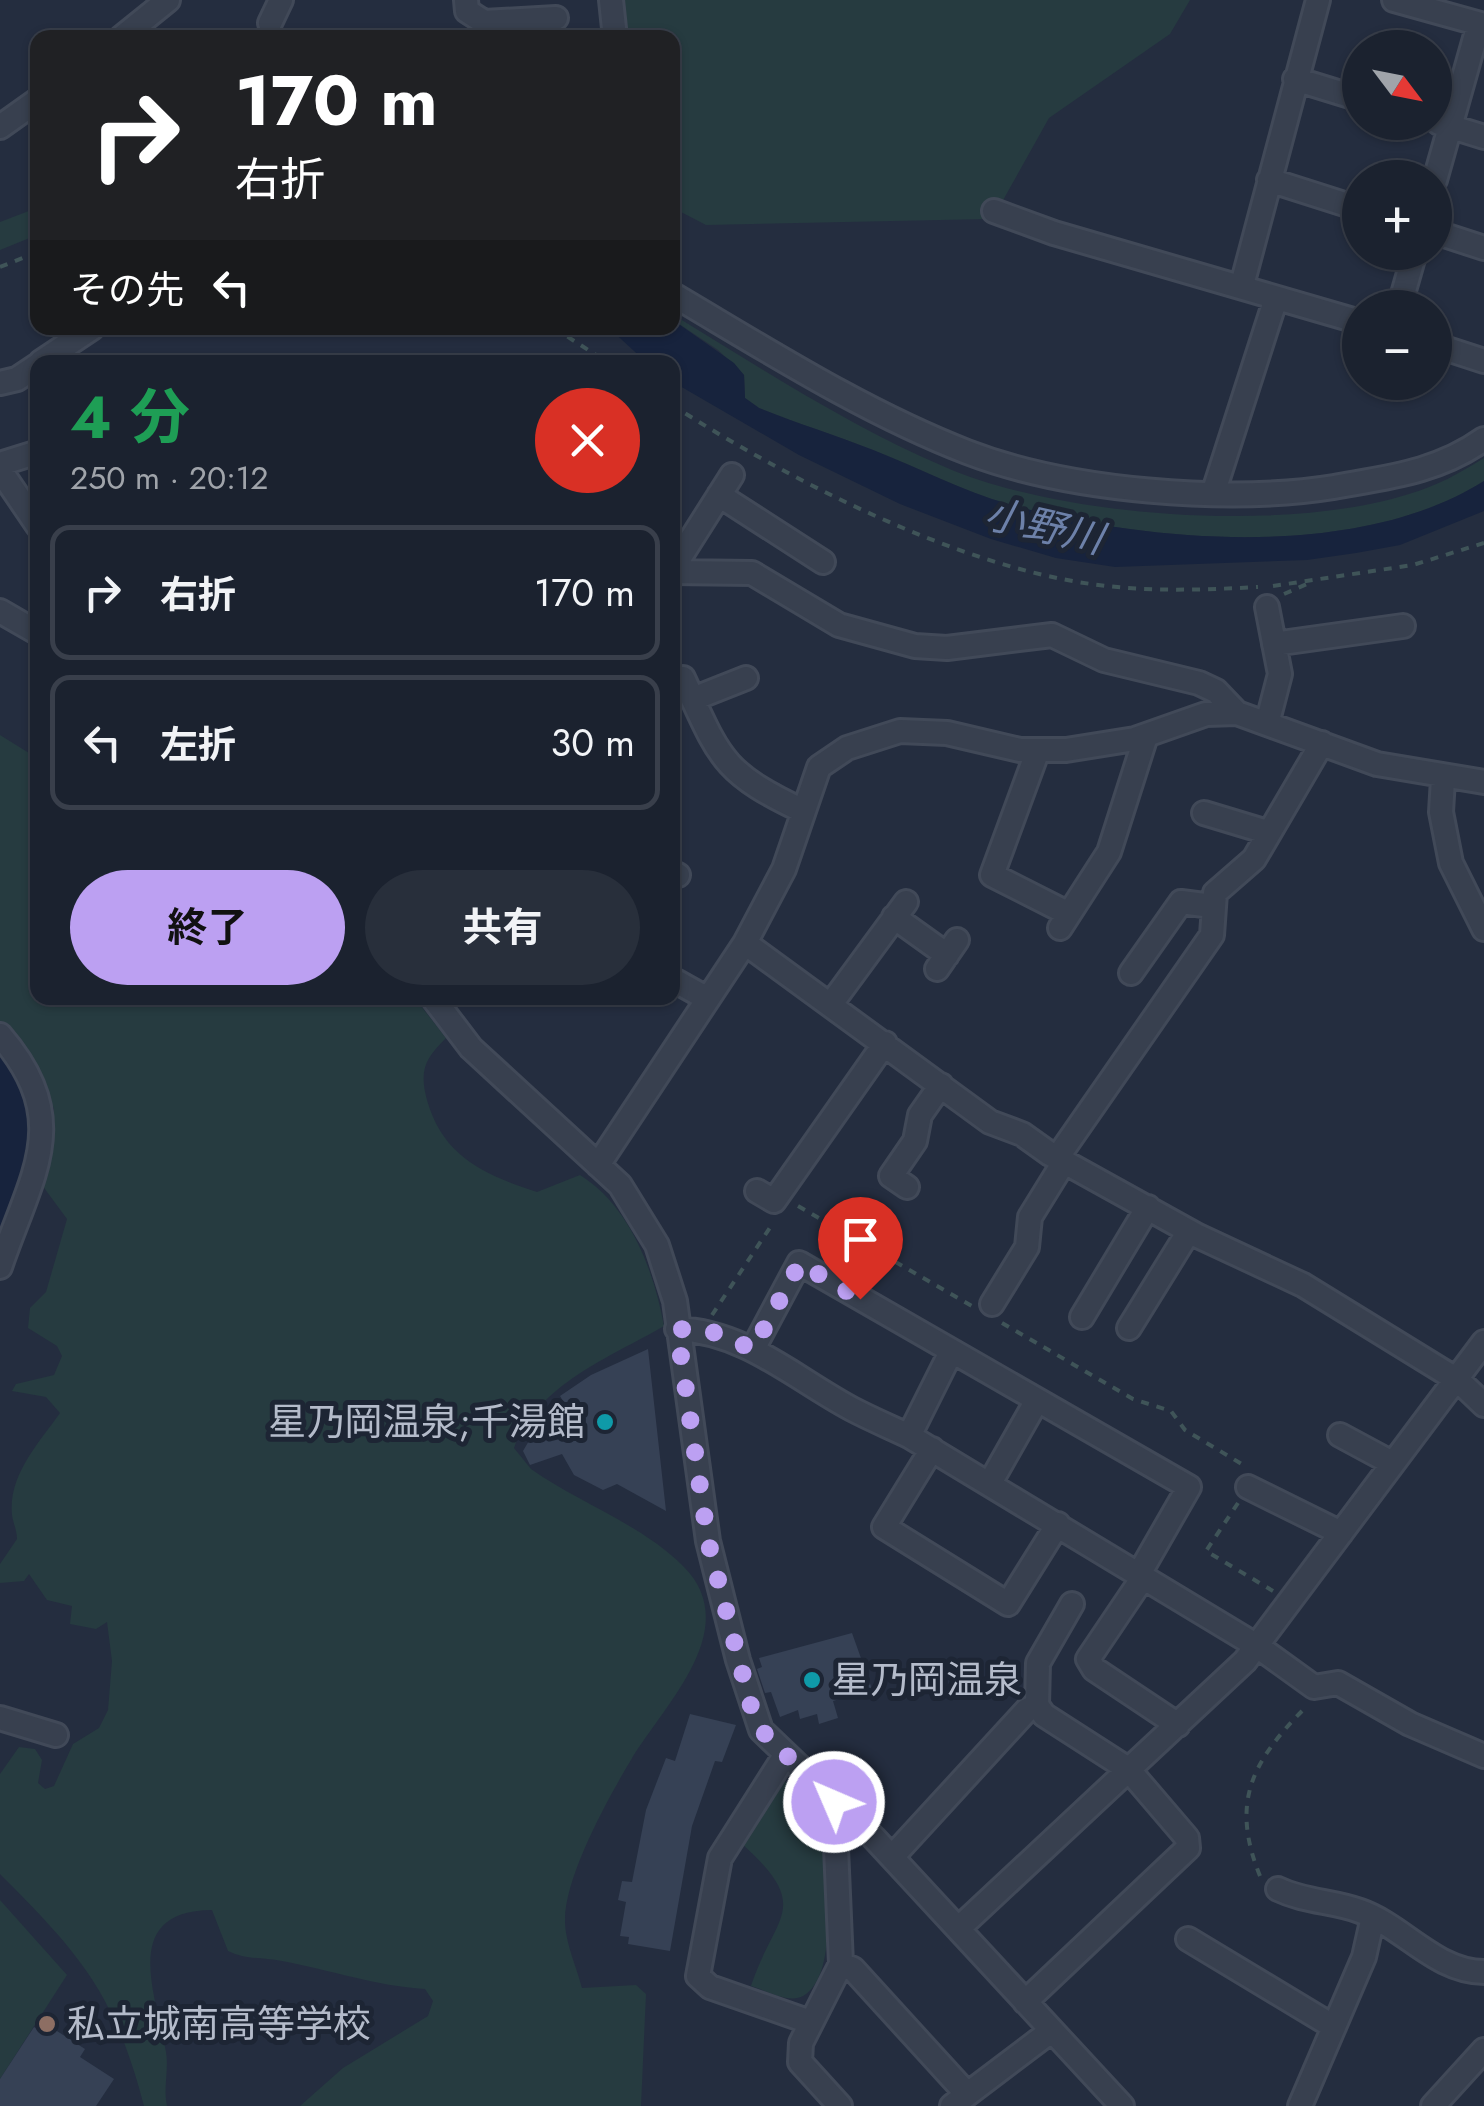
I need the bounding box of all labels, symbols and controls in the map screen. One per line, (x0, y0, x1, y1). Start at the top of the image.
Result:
north arrow (1342, 30, 1452, 140)
map controls (1342, 30, 1452, 400)
text: 170 m (235, 50, 438, 151)
icon: right (70, 70, 200, 200)
text: 右折 (235, 147, 325, 212)
button: + (1342, 160, 1452, 270)
icon: left (204, 260, 259, 315)
text: その先 (70, 262, 184, 317)
button: − (1342, 290, 1452, 400)
text: 4 分 (70, 374, 190, 461)
button: close (535, 388, 640, 493)
text: 250 m · 20:12 (70, 455, 268, 501)
water label: 小野川 (979, 484, 1113, 569)
icon: right (75, 565, 130, 620)
text: 170 m (534, 565, 635, 620)
text: 右折 (160, 567, 236, 622)
icon: left (75, 715, 130, 770)
text: 30 m (550, 715, 635, 770)
text: 左折 (160, 717, 236, 772)
button: 終了 (70, 870, 345, 985)
button: 共有 (365, 870, 640, 985)
pin (818, 1197, 903, 1300)
icon: arrive (833, 1212, 888, 1267)
place label: 星乃岡温泉;千湯館 (268, 1394, 585, 1449)
marker: 星乃岡温泉;千湯館 (594, 1411, 616, 1433)
place label: 星乃岡温泉 (832, 1652, 1022, 1707)
marker: 星乃岡温泉 (801, 1669, 823, 1691)
position arrow (782, 1750, 886, 1854)
place label: 私立城南高等学校 (67, 1996, 371, 2051)
marker: 私立城南高等学校 (36, 2013, 58, 2035)

